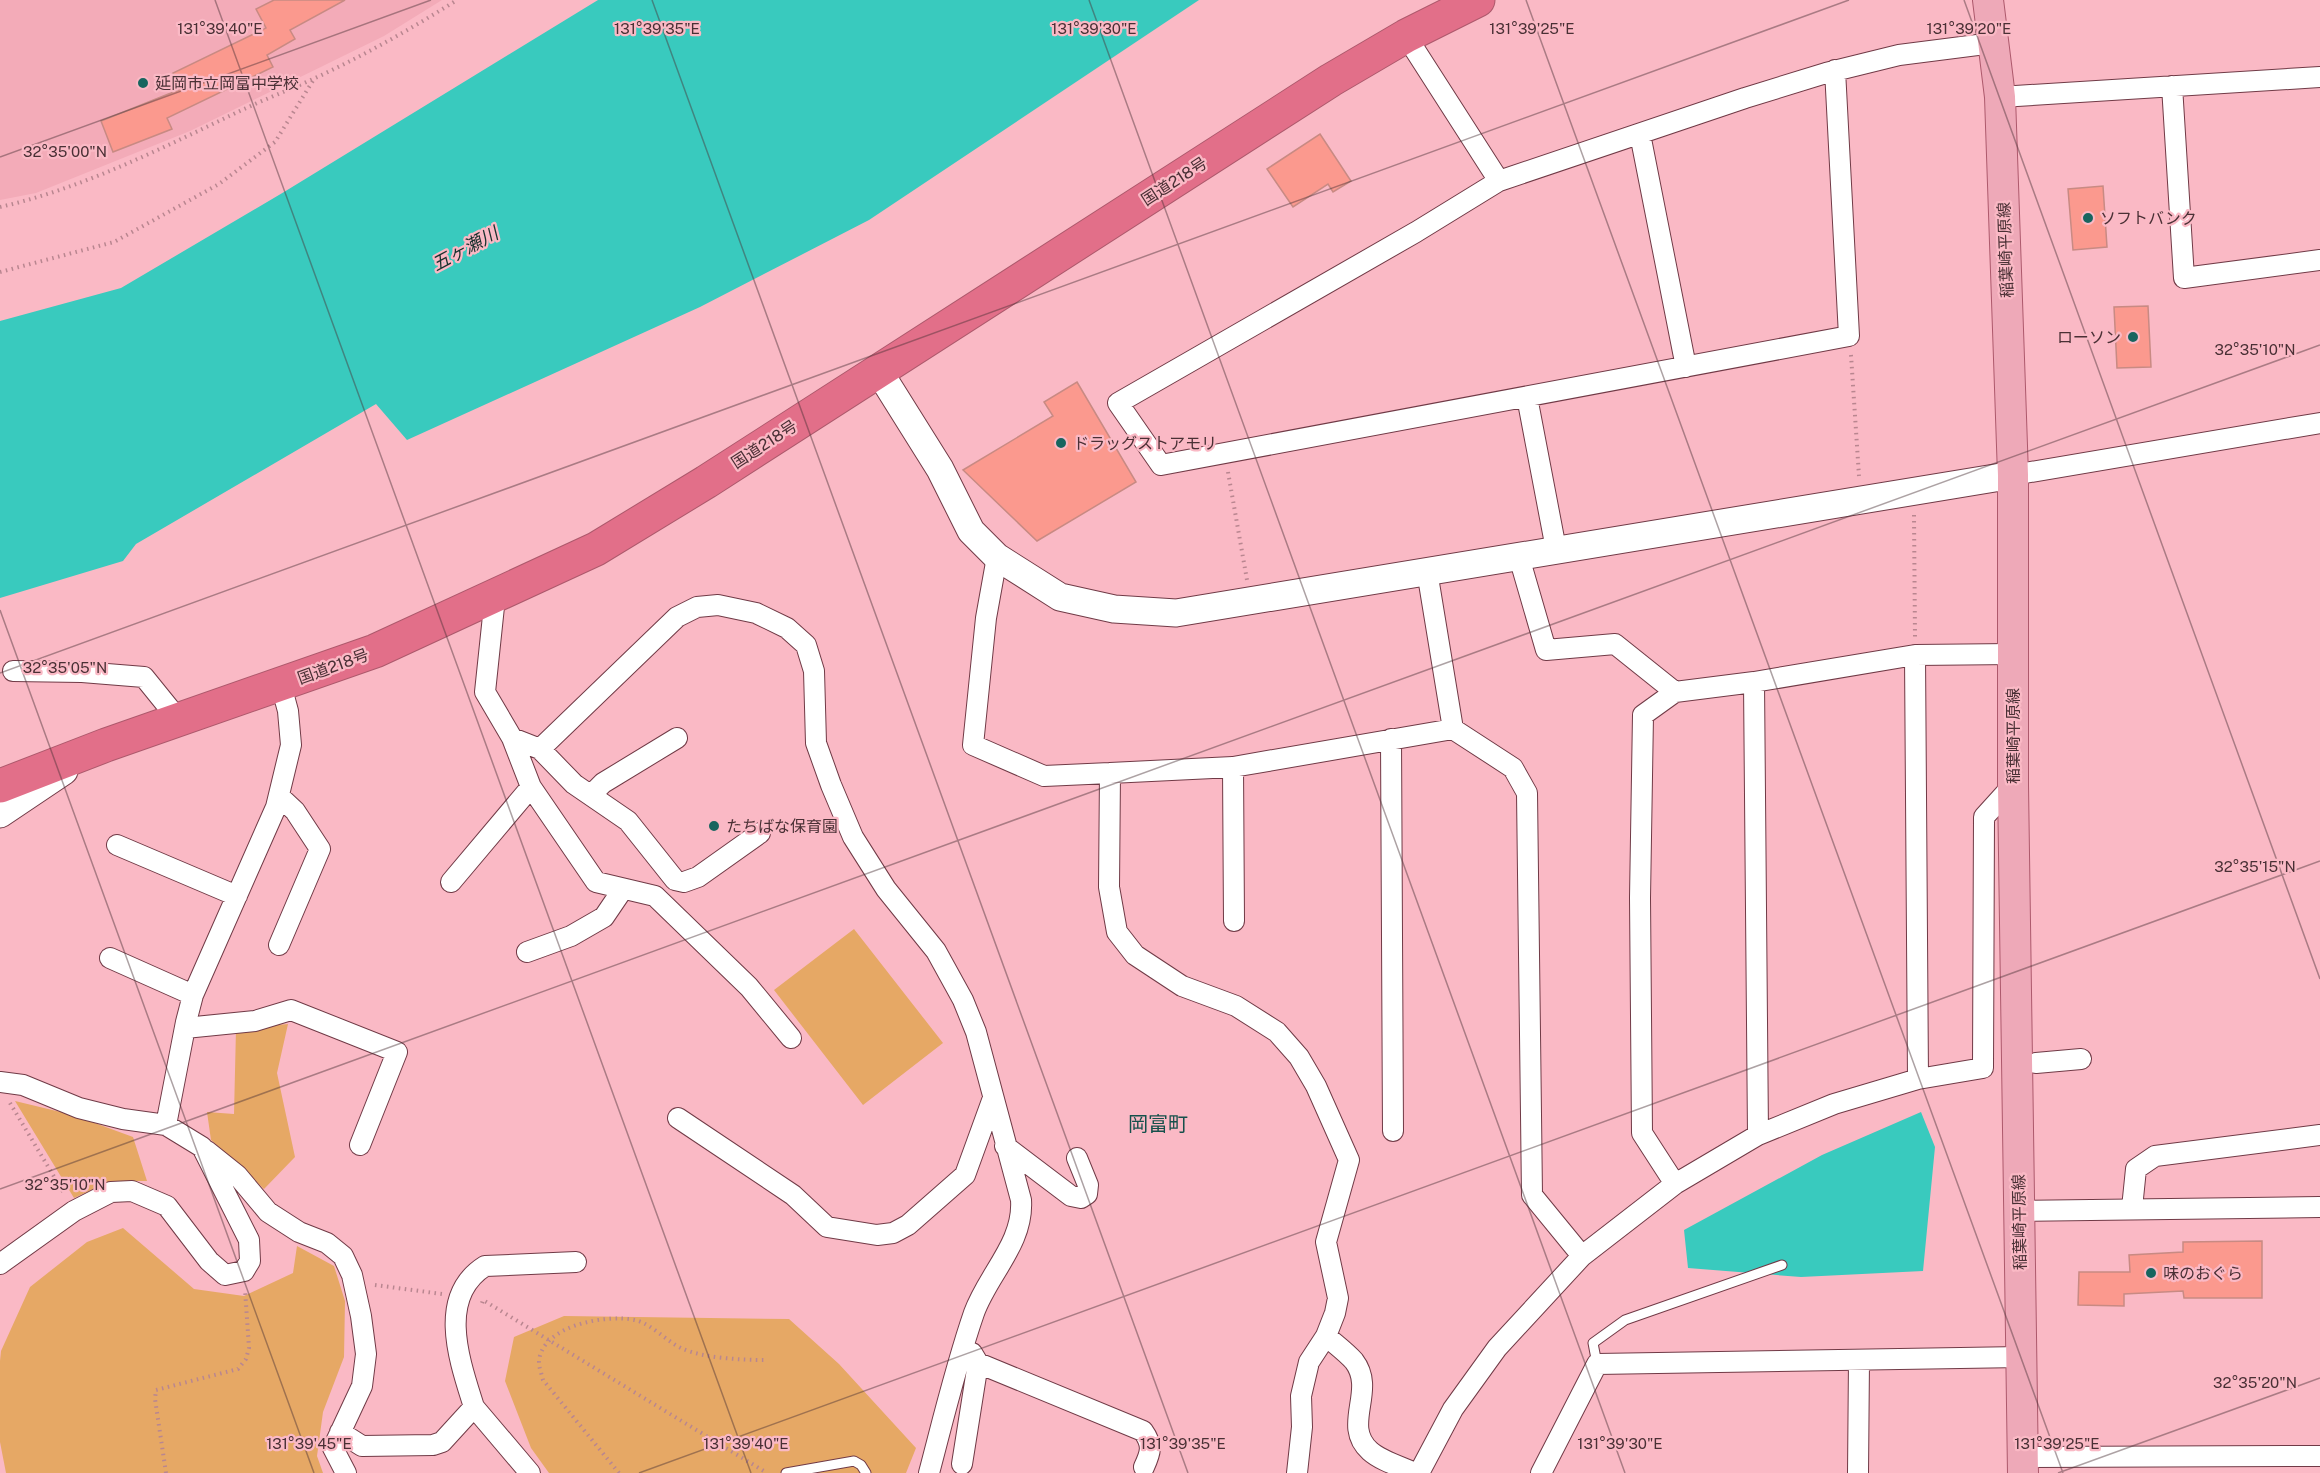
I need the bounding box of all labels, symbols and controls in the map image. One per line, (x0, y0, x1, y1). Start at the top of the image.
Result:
text: 131°39'40"E (177, 20, 263, 37)
text: 131°39'35"E (614, 20, 700, 37)
text: 131°39'30"E (1051, 20, 1137, 37)
text: 131°39'25"E (1489, 20, 1575, 37)
text: 131°39'20"E (1927, 20, 2011, 37)
place label: 延岡市立岡富中学校 (155, 74, 299, 93)
marker: 延岡市立岡富中学校 (136, 76, 150, 90)
text: 32°35'00"N (23, 143, 107, 160)
street label: 国道218号 (1138, 153, 1211, 210)
street label: 稲葉崎平原線 (1994, 202, 2017, 298)
place label: ソフトバンク (2100, 209, 2197, 228)
marker: ソフトバンク (2081, 211, 2095, 225)
water label: 五ヶ瀬川 (428, 221, 503, 275)
place label: ローソン (2057, 328, 2121, 347)
marker: ローソン (2126, 330, 2140, 344)
text: 32°35'10"N (2214, 341, 2296, 358)
street label: 国道218号 (728, 416, 801, 473)
place label: ドラッグストアモリ (1073, 434, 1217, 453)
marker: ドラッグストアモリ (1054, 436, 1068, 450)
street label: 国道218号 (295, 645, 371, 688)
text: 32°35'05"N (23, 659, 107, 676)
street label: 稲葉崎平原線 (2004, 688, 2023, 784)
place label: たちばな保育園 (726, 817, 838, 836)
marker: たちばな保育園 (707, 819, 721, 833)
text: 32°35'15"N (2214, 858, 2296, 875)
district label: 岡富町 (1128, 1112, 1188, 1136)
street label: 稲葉崎平原線 (2009, 1174, 2030, 1270)
text: 32°35'10"N (24, 1176, 106, 1193)
place label: 味のおぐら (2163, 1264, 2243, 1283)
marker: 味のおぐら (2144, 1266, 2158, 1280)
text: 32°35'20"N (2213, 1374, 2297, 1391)
text: 131°39'45"E (266, 1435, 352, 1452)
text: 131°39'40"E (703, 1435, 789, 1452)
text: 131°39'35"E (1140, 1435, 1226, 1452)
text: 131°39'30"E (1577, 1435, 1663, 1452)
text: 131°39'25"E (2014, 1435, 2100, 1452)

